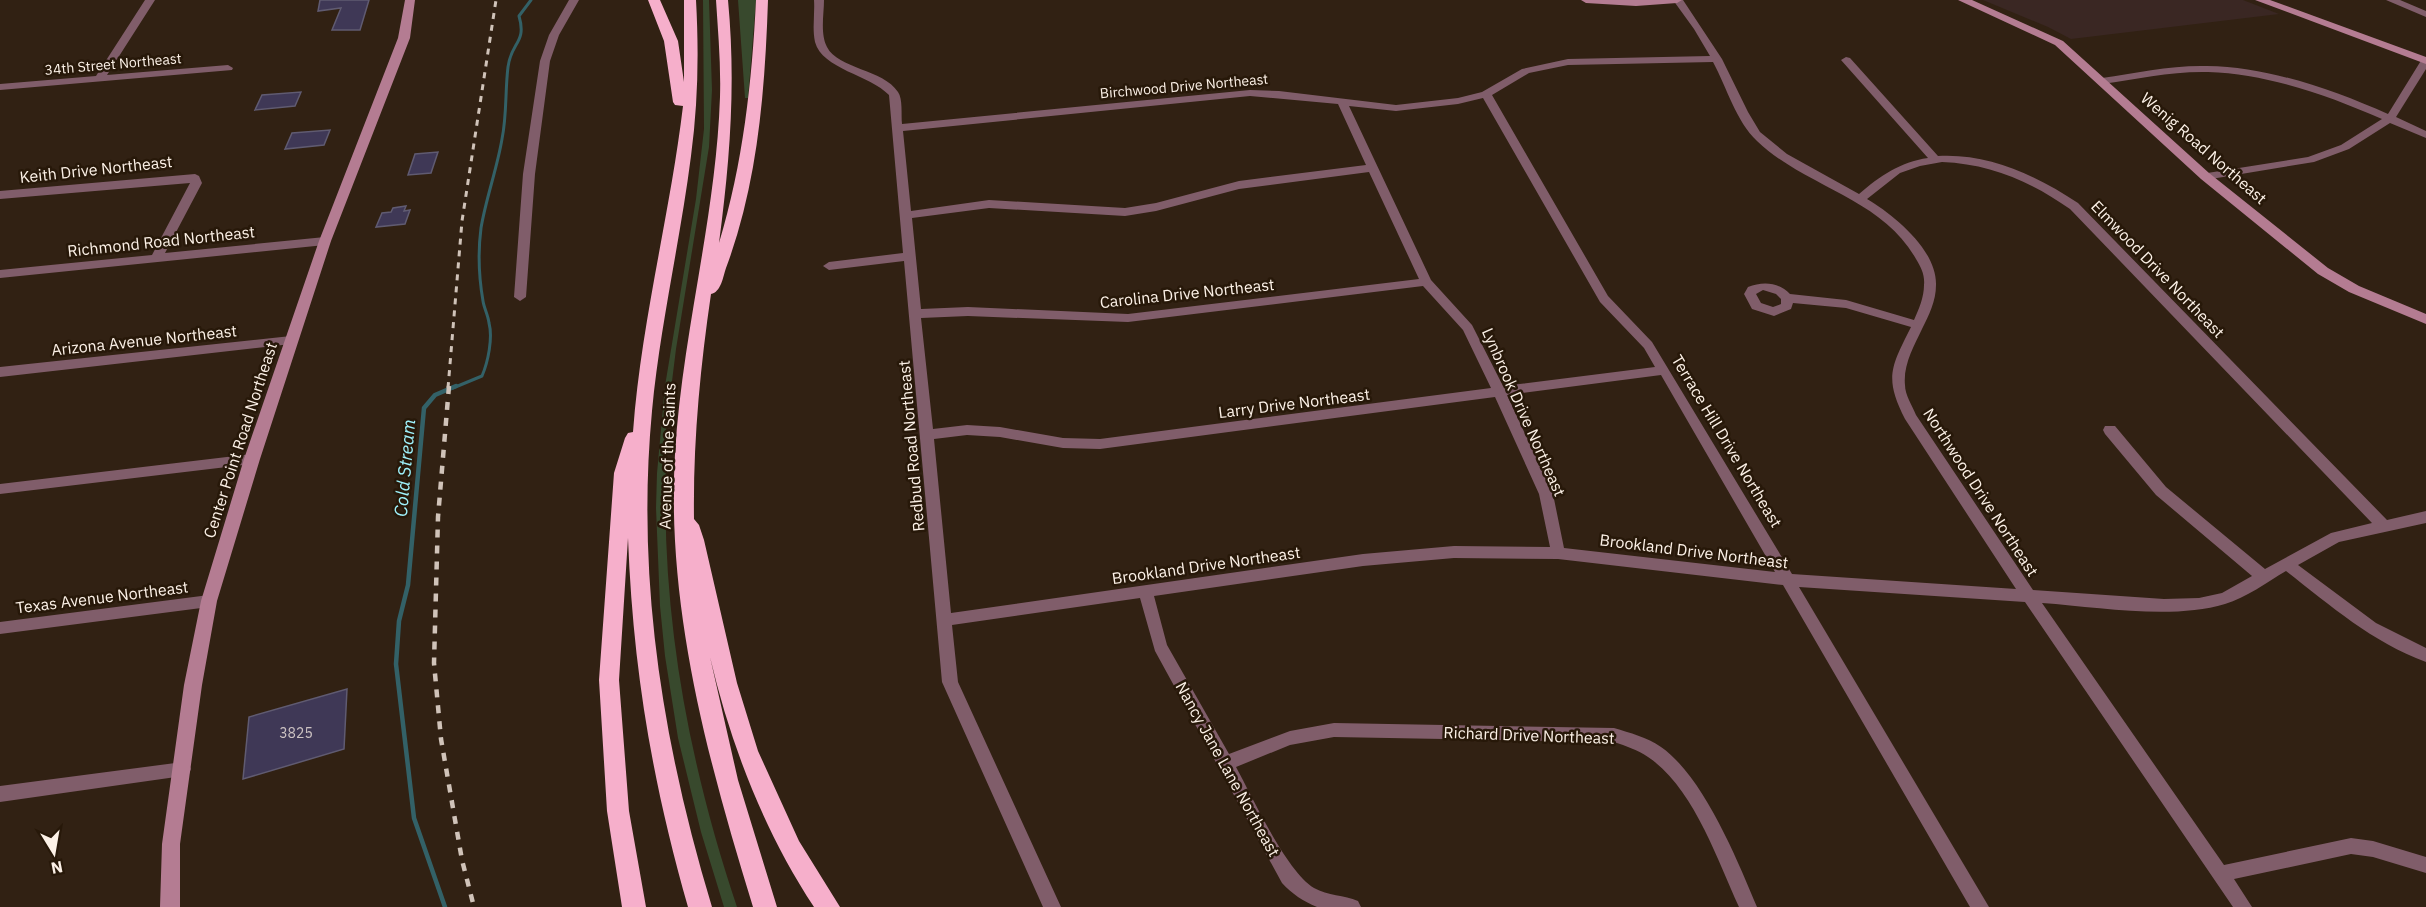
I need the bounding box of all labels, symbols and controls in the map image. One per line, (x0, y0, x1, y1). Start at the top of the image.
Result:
street label: 34th Street Northeast (44, 49, 182, 79)
street label: Birchwood Drive Northeast (1099, 70, 1269, 102)
street label: Wenig Road Northeast (2137, 88, 2271, 208)
street label: Keith Drive Northeast (19, 151, 173, 187)
street label: Elmwood Drive Northeast (2087, 196, 2229, 342)
street label: Richmond Road Northeast (66, 221, 256, 261)
street label: Carolina Drive Northeast (1099, 274, 1275, 312)
street label: Arizona Avenue Northeast (50, 320, 238, 360)
street label: Lynbrook Drive Northeast (1478, 325, 1570, 499)
street label: Center Point Road Northeast (199, 340, 281, 540)
street label: Terrace Hill Drive Northeast (1667, 351, 1787, 531)
street label: Redbud Road Northeast (894, 360, 928, 532)
street label: Avenue of the Saints (654, 382, 680, 530)
street label: Larry Drive Northeast (1217, 384, 1371, 422)
street label: Northwood Drive Northeast (1919, 404, 2043, 580)
water label: Cold Stream (389, 418, 420, 518)
street label: Brookland Drive Northeast (1598, 529, 1790, 573)
street label: Brookland Drive Northeast (1110, 542, 1302, 588)
street label: Texas Avenue Northeast (15, 576, 189, 618)
street label: Nancy Jane Lane Northeast (1172, 678, 1284, 860)
street label: Richard Drive Northeast (1443, 722, 1615, 748)
house number: 3825 (279, 724, 313, 742)
north arrow (24, 823, 84, 883)
text: N (49, 857, 64, 879)

